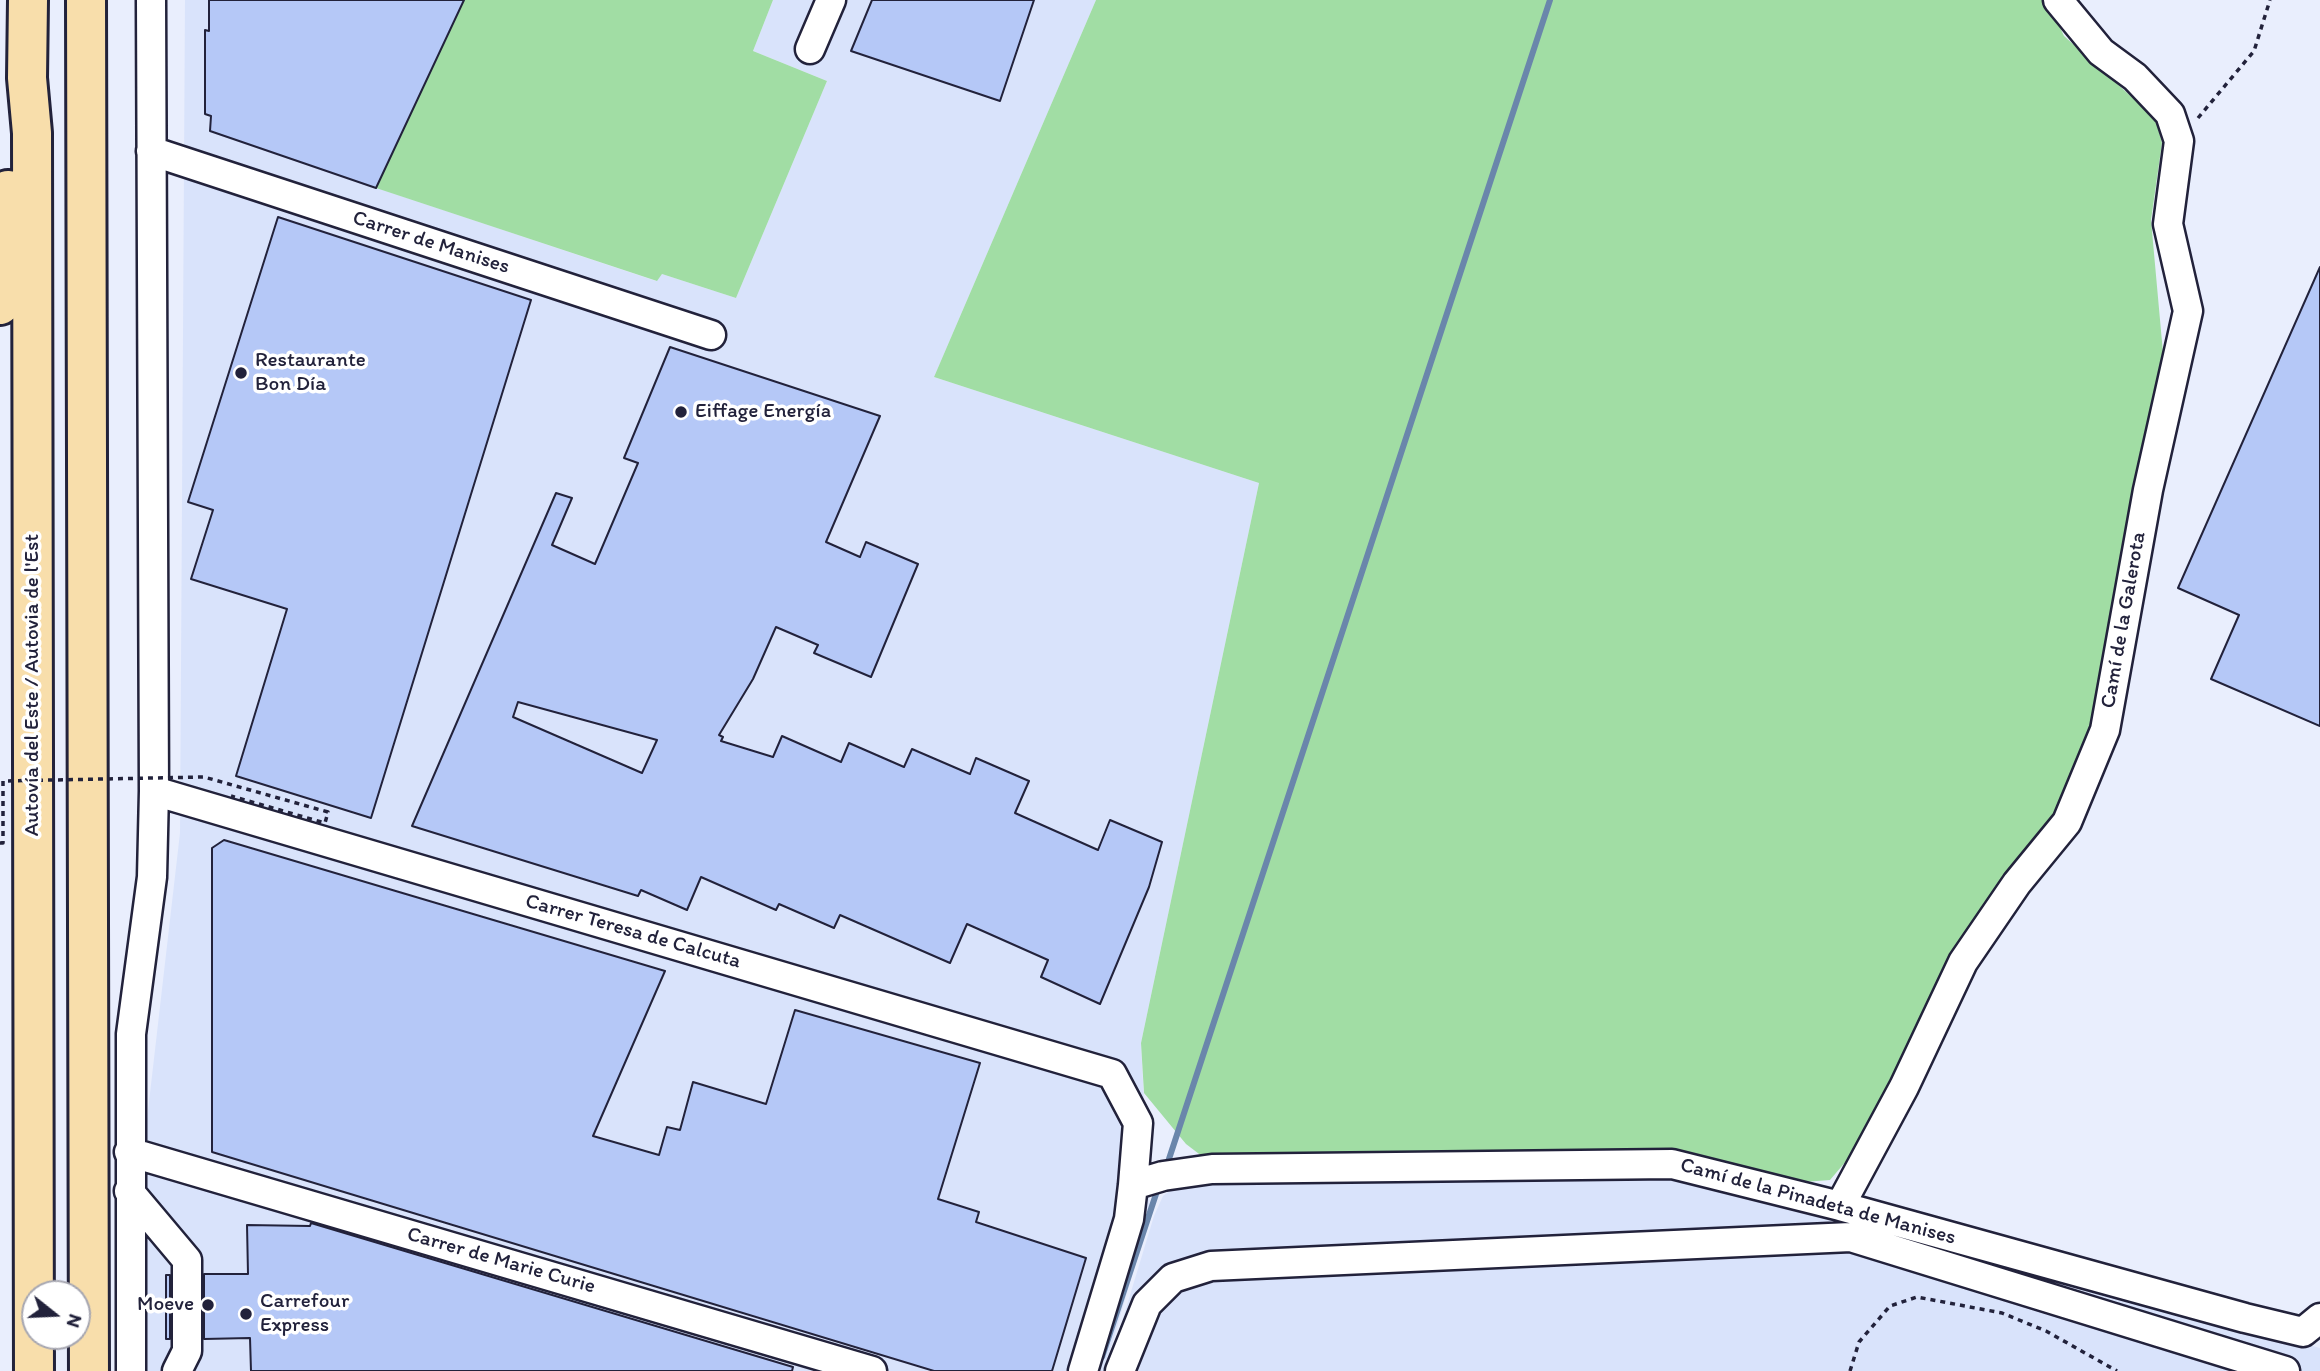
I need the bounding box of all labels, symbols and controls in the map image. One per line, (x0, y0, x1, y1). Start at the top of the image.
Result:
street label: Carrer de Manises (349, 206, 513, 280)
place label: Restaurante Bon Día (255, 348, 366, 398)
marker: Restaurante Bon Día (233, 365, 249, 381)
place label: Eiffage Energía (695, 399, 831, 425)
marker: Eiffage Energía (673, 404, 689, 420)
street label: Camí de la Galerota (2096, 530, 2152, 710)
street label: Autovía del Este / Autovia de l'Est (20, 534, 46, 836)
street label: Carrer Teresa de Calcuta (522, 889, 744, 975)
street label: Camí de la Pinadeta de Manises (1677, 1153, 1959, 1251)
street label: Carrer de Marie Curie (404, 1222, 598, 1300)
north arrow (21, 1280, 91, 1350)
place label: Carrefour Express (260, 1289, 349, 1339)
place label: Moeve (137, 1292, 194, 1318)
marker: Moeve (200, 1297, 216, 1313)
marker: Carrefour Express (238, 1306, 254, 1322)
text: N (62, 1311, 87, 1331)

